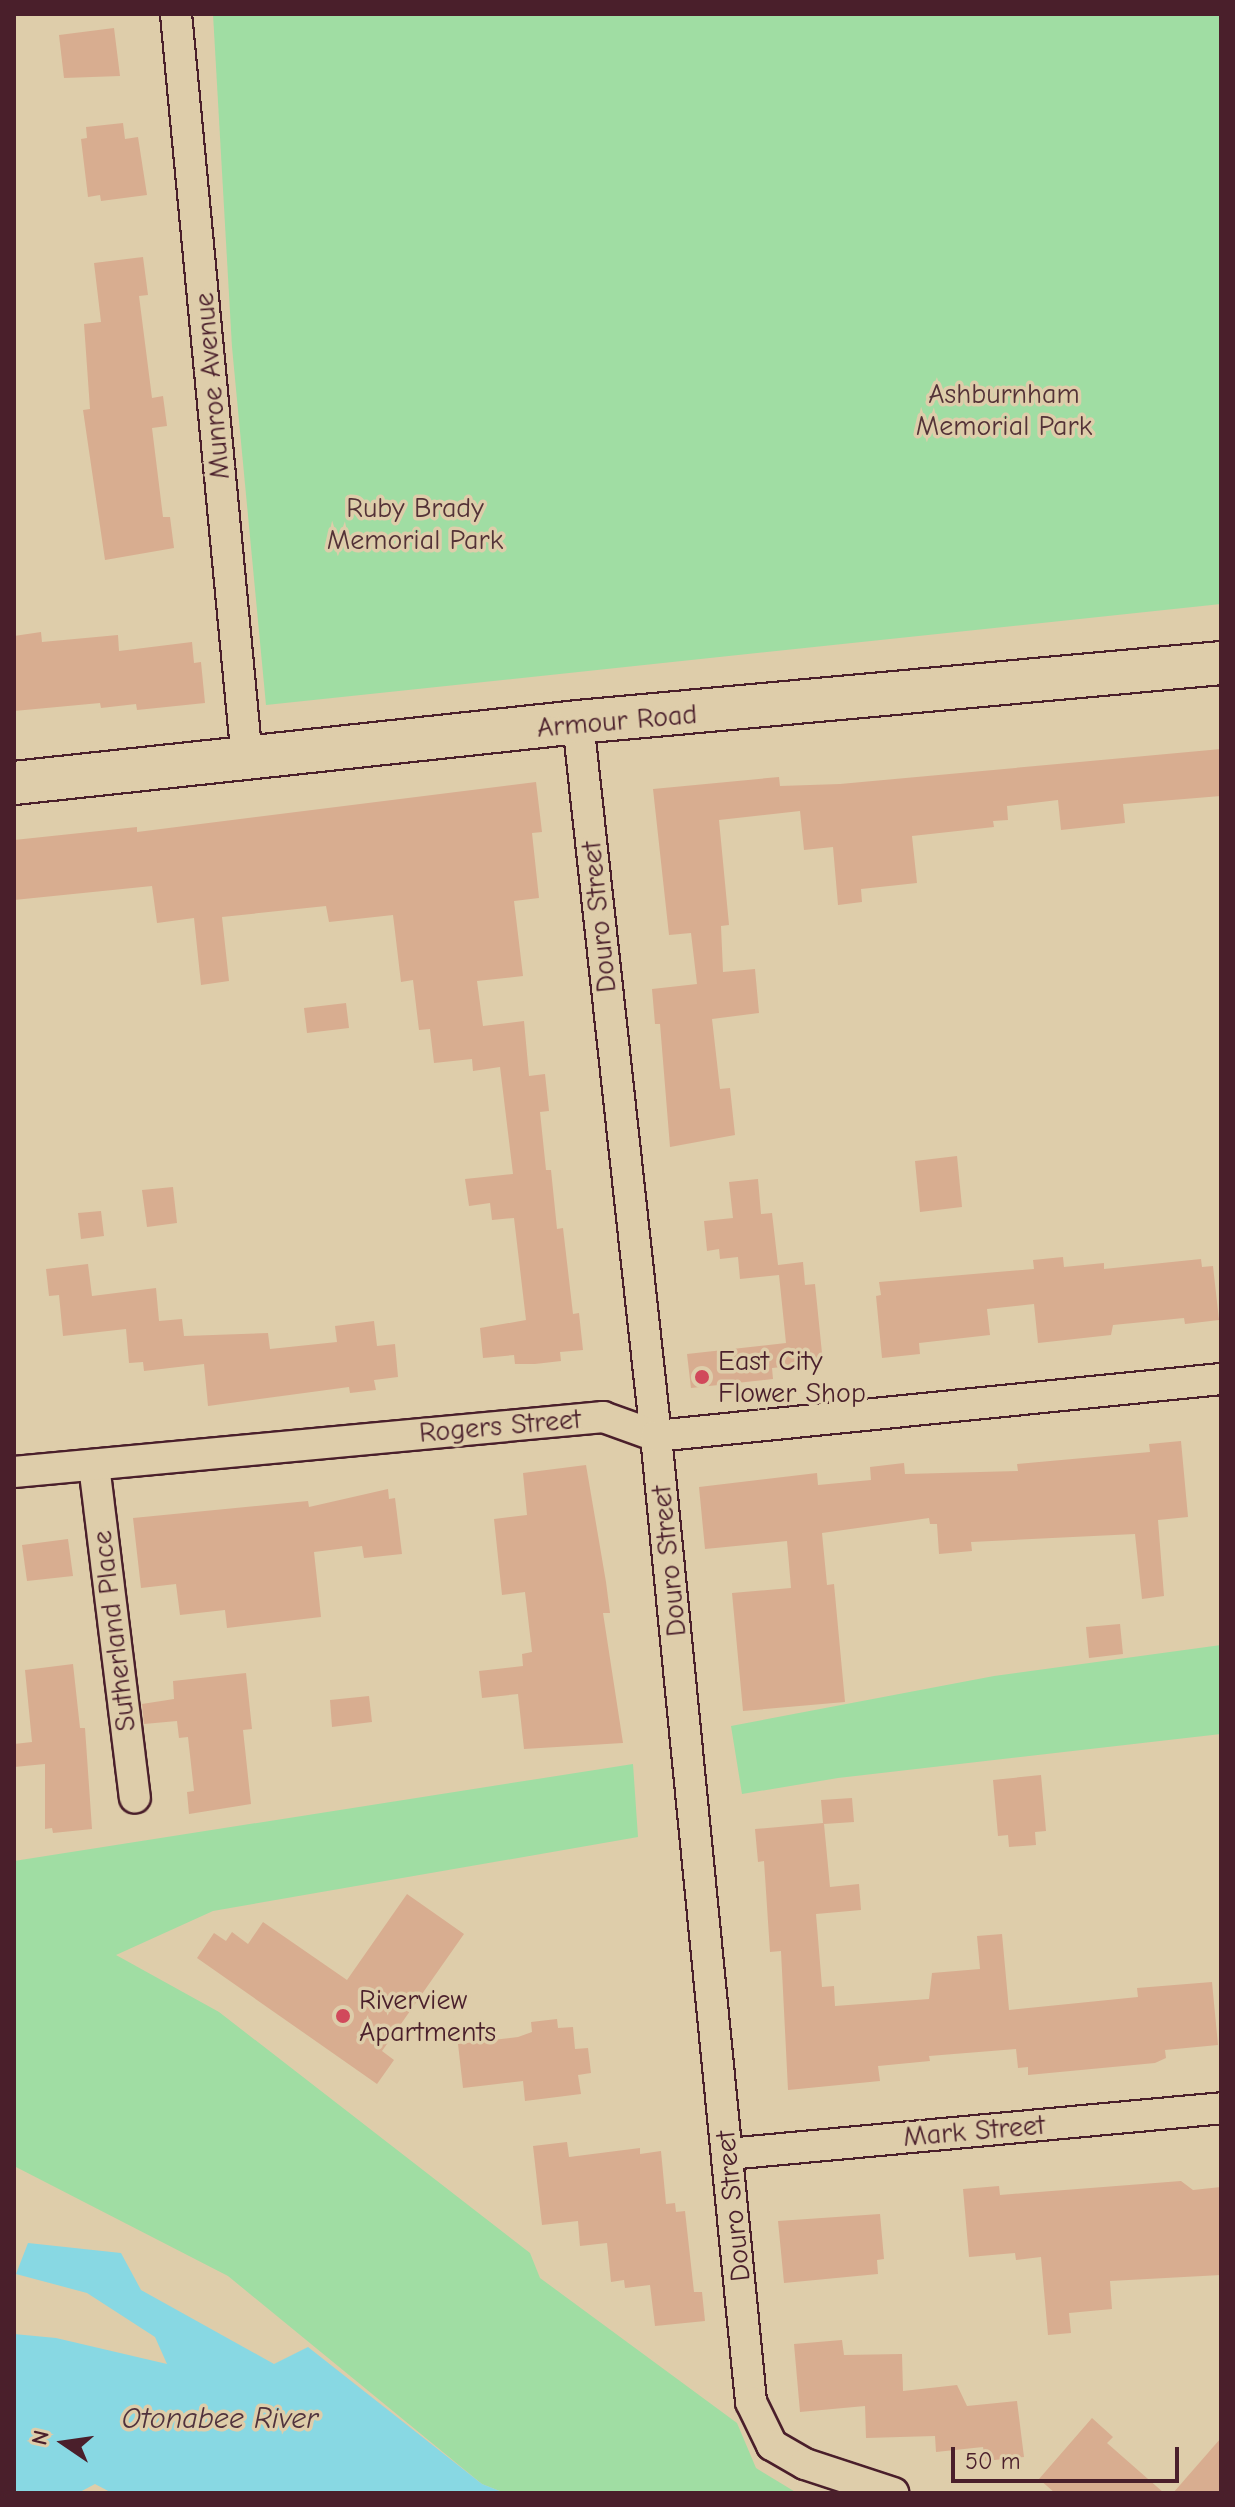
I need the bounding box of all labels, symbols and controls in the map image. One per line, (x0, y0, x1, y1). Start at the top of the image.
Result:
street label: Munroe Avenue (187, 291, 237, 481)
park label: Ashburnham Memorial Park (916, 377, 1092, 443)
park label: Ruby Brady Memorial Park (327, 491, 503, 557)
street label: Armour Road (536, 697, 698, 745)
street label: Douro Street (574, 840, 624, 994)
place label: East City Flower Shop (718, 1344, 866, 1410)
marker: East City Flower Shop (693, 1368, 711, 1386)
street label: Rogers Street (418, 1402, 582, 1450)
street label: Douro Street (644, 1484, 694, 1638)
street label: Sutherland Place (85, 1529, 143, 1733)
place label: Riverview Apartments (359, 1983, 496, 2049)
marker: Riverview Apartments (334, 2007, 352, 2025)
street label: Mark Street (902, 2108, 1046, 2154)
street label: Douro Street (708, 2129, 758, 2283)
water label: Otonabee River (122, 2401, 318, 2437)
north arrow (24, 2403, 104, 2483)
text: N (26, 2428, 55, 2448)
scale bar (955, 2431, 1183, 2481)
text: 50 m (965, 2447, 1021, 2475)

